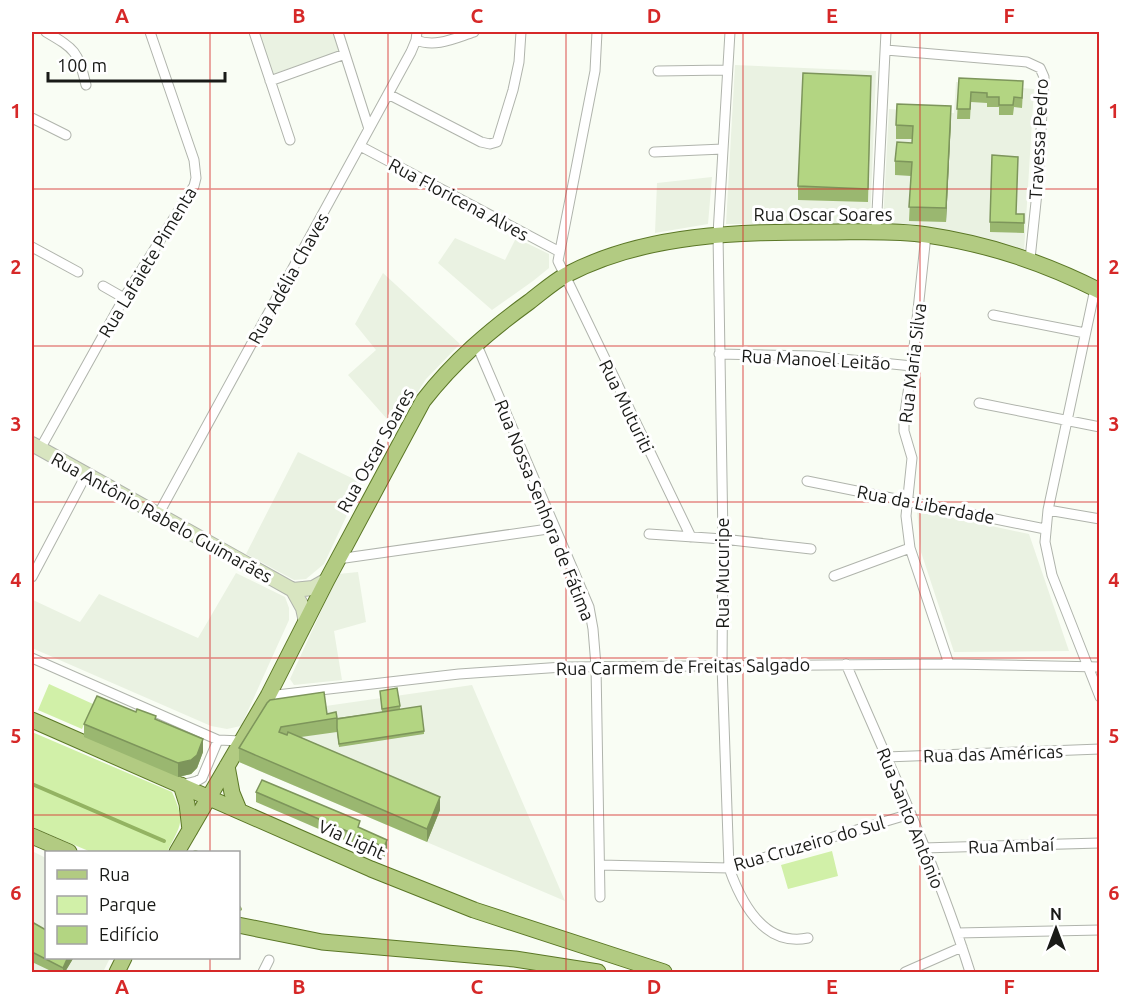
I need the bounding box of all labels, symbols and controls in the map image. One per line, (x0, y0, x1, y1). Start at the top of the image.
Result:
text: A (115, 4, 129, 27)
text: B (292, 4, 306, 27)
text: C (471, 4, 484, 27)
text: D (647, 4, 661, 27)
text: E (826, 4, 838, 27)
text: F (1003, 4, 1015, 27)
scale bar (48, 45, 225, 83)
text: 100 m (57, 55, 107, 75)
street label: Travessa Pedro (1025, 78, 1051, 200)
text: 1 (10, 99, 22, 122)
text: 1 (1108, 99, 1120, 122)
street label: Rua Floricena Alves (386, 154, 533, 244)
street label: Rua Lafaiete Pimenta (94, 183, 200, 341)
street label: Rua Oscar Soares (754, 204, 893, 224)
street label: Rua Adélia Chaves (244, 209, 332, 347)
text: 2 (10, 255, 22, 278)
text: 2 (1108, 255, 1120, 278)
street label: Rua Maria Silva (895, 302, 929, 424)
street label: Rua Manoel Leitão (741, 345, 891, 373)
street label: Rua Muturiti (596, 356, 658, 456)
street label: Rua Oscar Soares (333, 384, 418, 516)
street label: Rua Nossa Senhora de Fátima (491, 396, 599, 624)
text: 3 (10, 412, 22, 435)
text: 3 (1108, 412, 1120, 435)
street label: Rua Antônio Rabelo Guimarães (48, 448, 276, 586)
street label: Rua da Liberdade (855, 481, 997, 527)
street label: Rua Mucuripe (712, 517, 732, 629)
text: 4 (10, 568, 22, 591)
text: 4 (1108, 568, 1120, 591)
street label: Rua Carmem de Freitas Salgado (556, 654, 810, 678)
text: 5 (10, 724, 22, 747)
text: 5 (1108, 724, 1120, 747)
street label: Rua das Américas (923, 741, 1064, 765)
street label: Rua Santo Antônio (874, 745, 948, 891)
street label: Rua Cruzeiro do Sul (731, 812, 887, 874)
street label: Via Light (316, 815, 388, 863)
street label: Rua Ambaí (968, 833, 1055, 856)
legend (45, 851, 240, 959)
text: Rua (99, 864, 130, 884)
text: 6 (10, 881, 22, 904)
text: 6 (1108, 881, 1120, 904)
text: Parque (99, 894, 156, 914)
north arrow (1026, 899, 1086, 959)
text: N (1050, 905, 1062, 923)
text: Edifício (99, 924, 159, 944)
text: A (115, 975, 129, 998)
text: B (292, 975, 306, 998)
text: C (471, 975, 484, 998)
text: D (647, 975, 661, 998)
text: E (826, 975, 838, 998)
text: F (1003, 975, 1015, 998)

